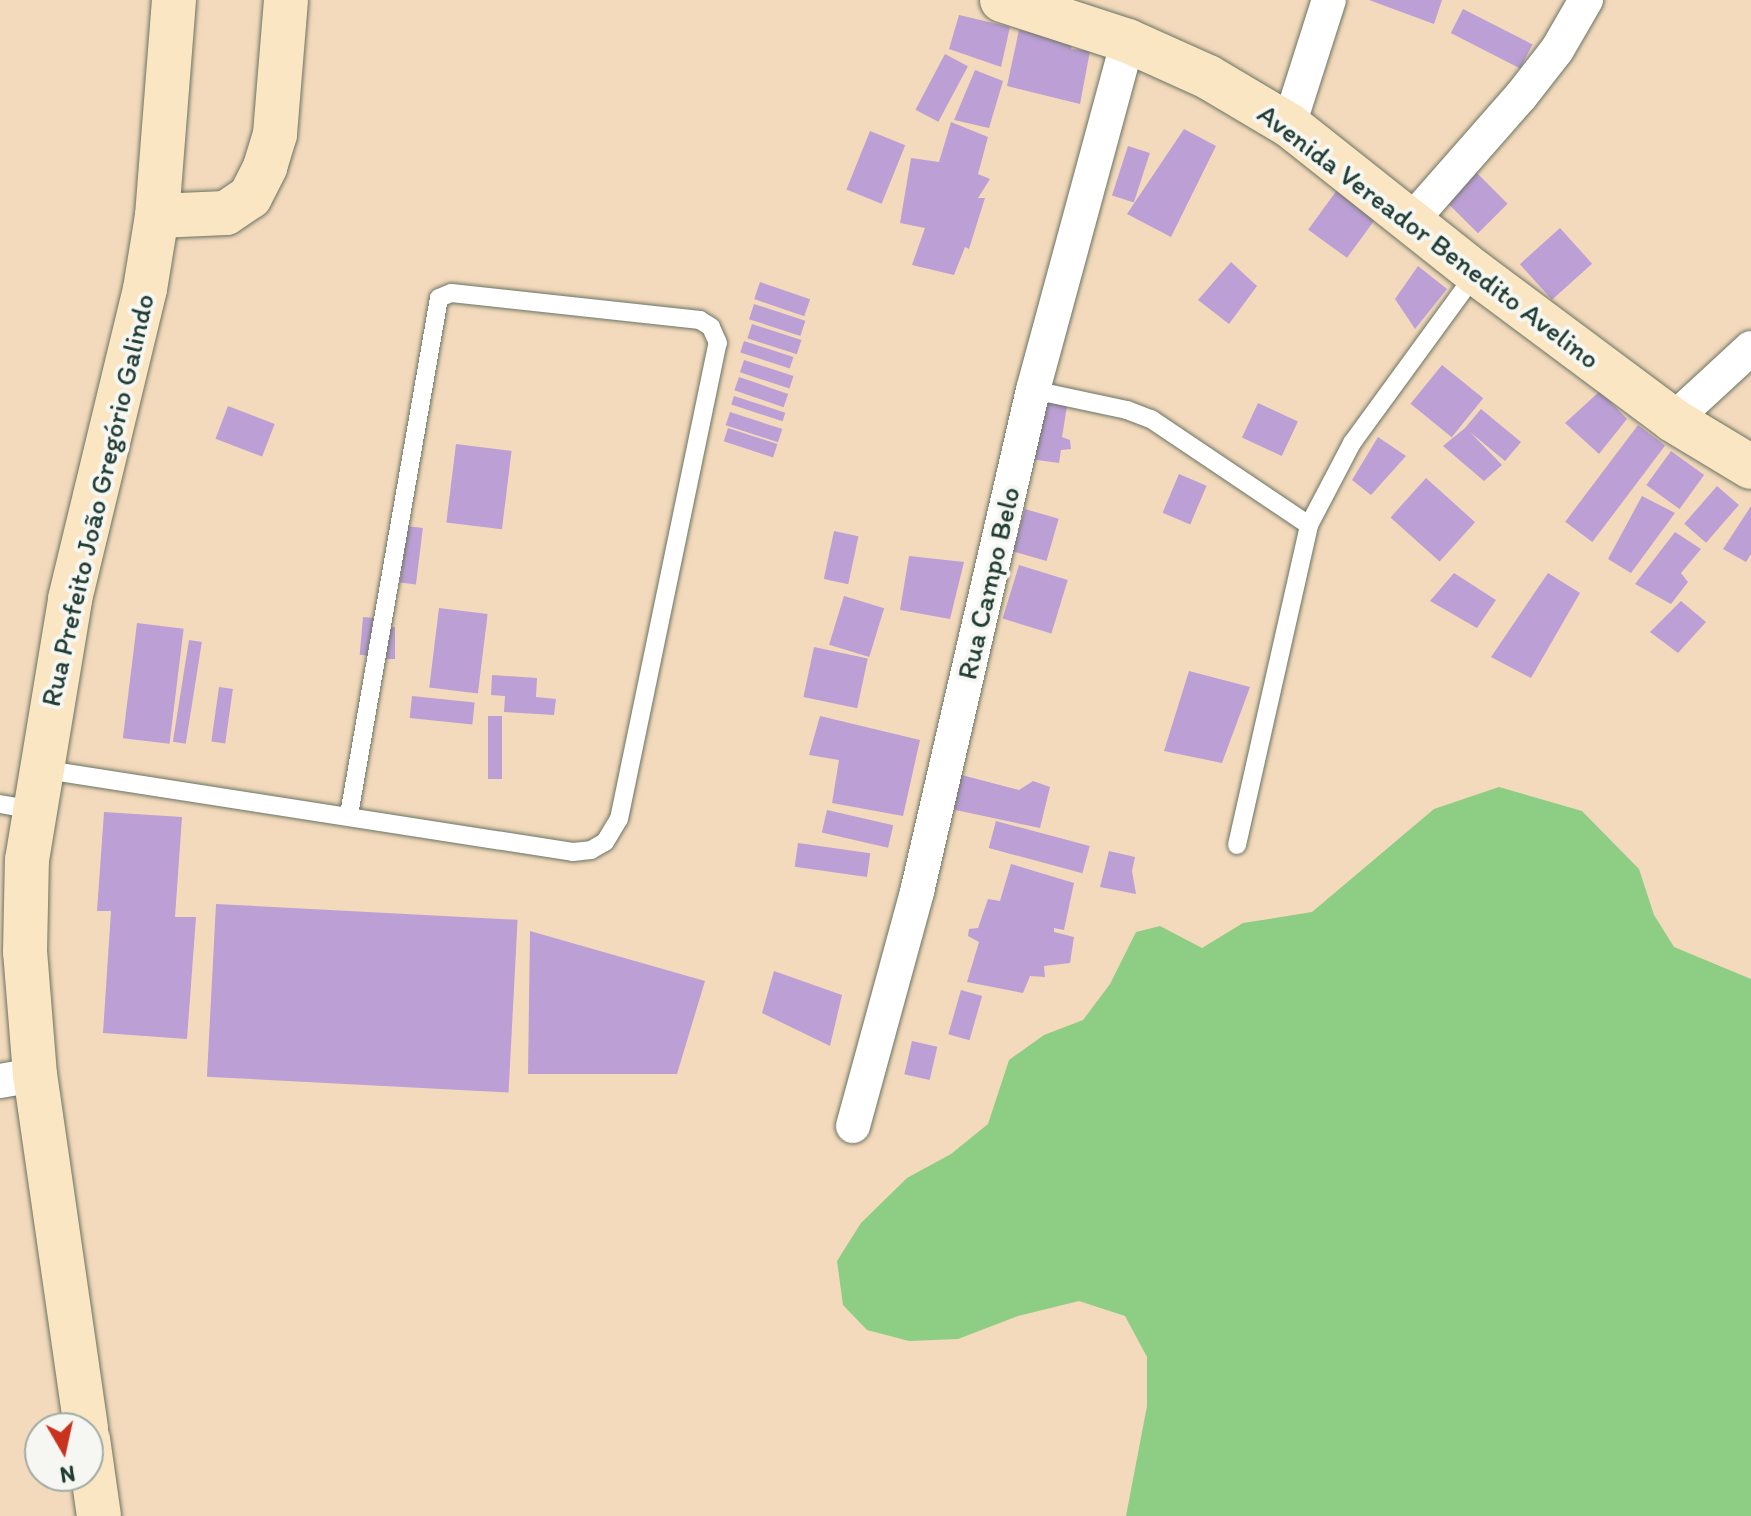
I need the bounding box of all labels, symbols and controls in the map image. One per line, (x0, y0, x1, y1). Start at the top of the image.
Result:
street label: Avenida Vereador Benedito Avelino (1251, 96, 1607, 376)
street label: Rua Prefeito João Gregório Galindo (33, 291, 161, 709)
street label: Rua Campo Belo (950, 483, 1026, 683)
north arrow (24, 1412, 104, 1492)
text: N (58, 1460, 77, 1489)

